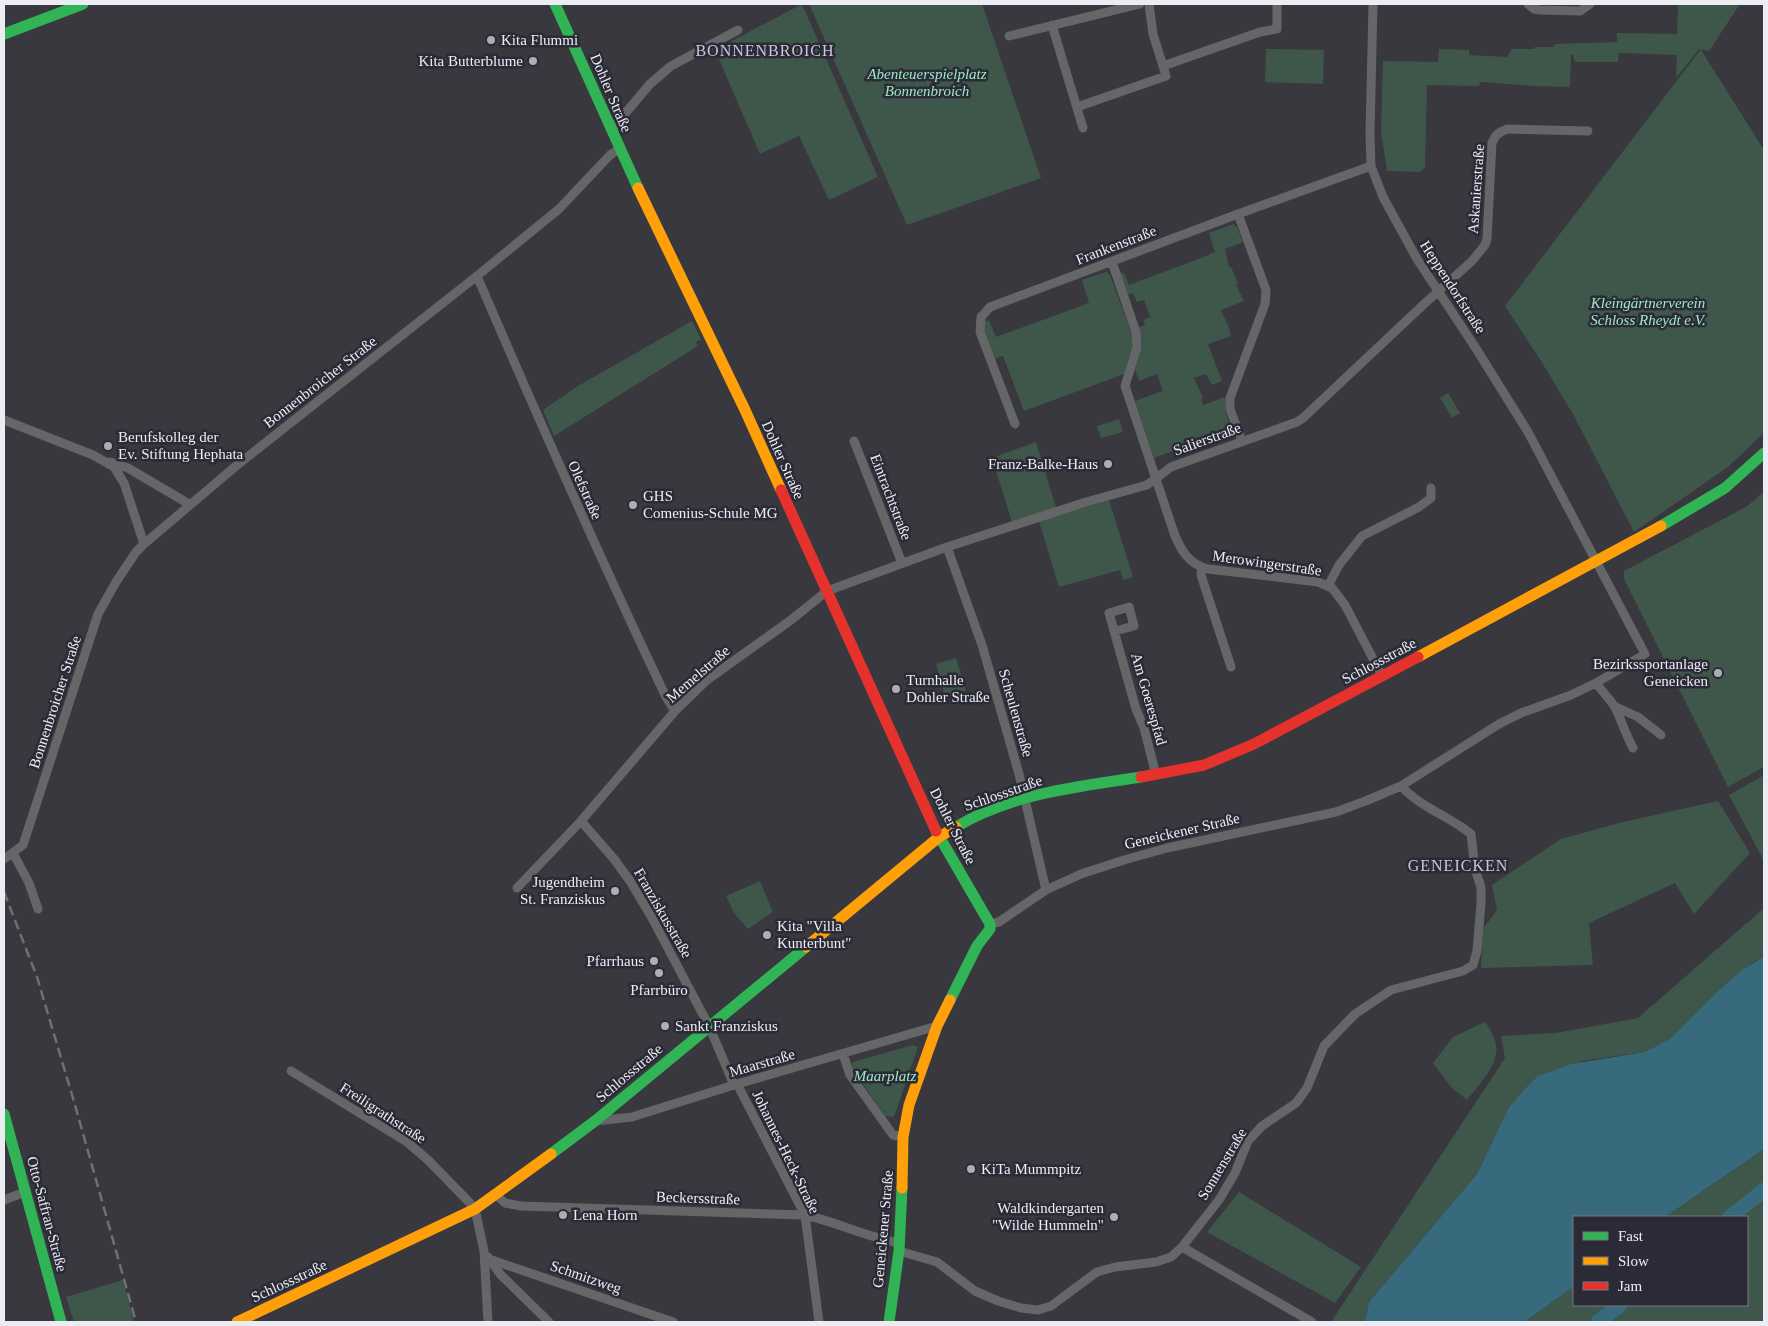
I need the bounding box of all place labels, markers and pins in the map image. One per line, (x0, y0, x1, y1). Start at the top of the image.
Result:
place label: Kita Flummi (501, 32, 578, 48)
marker: Kita Flummi (485, 34, 497, 46)
place label: Kita Butterblume (418, 53, 523, 69)
marker: Kita Butterblume (527, 55, 539, 67)
place label: Berufskolleg der Ev. Stiftung Hephata (118, 429, 244, 462)
marker: Berufskolleg der Ev. Stiftung Hephata (102, 440, 114, 452)
place label: Franz-Balke-Haus (988, 456, 1098, 472)
marker: Franz-Balke-Haus (1102, 458, 1114, 470)
place label: GHS Comenius-Schule MG (643, 488, 778, 521)
marker: GHS Comenius-Schule MG (627, 499, 639, 511)
place label: Bezirkssportanlage Geneicken (1593, 656, 1708, 689)
marker: Bezirkssportanlage Geneicken (1712, 667, 1724, 679)
place label: Turnhalle Dohler Straße (906, 672, 990, 705)
marker: Turnhalle Dohler Straße (890, 683, 902, 695)
place label: Jugendheim St. Franziskus (520, 874, 605, 907)
marker: Jugendheim St. Franziskus (609, 885, 621, 897)
place label: Kita "Villa Kunterbunt" (777, 918, 851, 951)
marker: Kita "Villa Kunterbunt" (761, 929, 773, 941)
place label: Pfarrhaus (587, 953, 644, 969)
marker: Pfarrhaus (648, 955, 660, 967)
marker: Pfarrbüro (653, 967, 665, 979)
place label: Pfarrbüro (630, 982, 688, 998)
place label: Sankt Franziskus (675, 1018, 778, 1034)
marker: Sankt Franziskus (659, 1020, 671, 1032)
place label: KiTa Mummpitz (981, 1161, 1082, 1177)
marker: KiTa Mummpitz (965, 1163, 977, 1175)
place label: Waldkindergarten "Wilde Hummeln" (992, 1200, 1104, 1233)
place label: Lena Horn (573, 1207, 638, 1223)
marker: Lena Horn (557, 1209, 569, 1221)
marker: Waldkindergarten "Wilde Hummeln" (1108, 1211, 1120, 1223)

